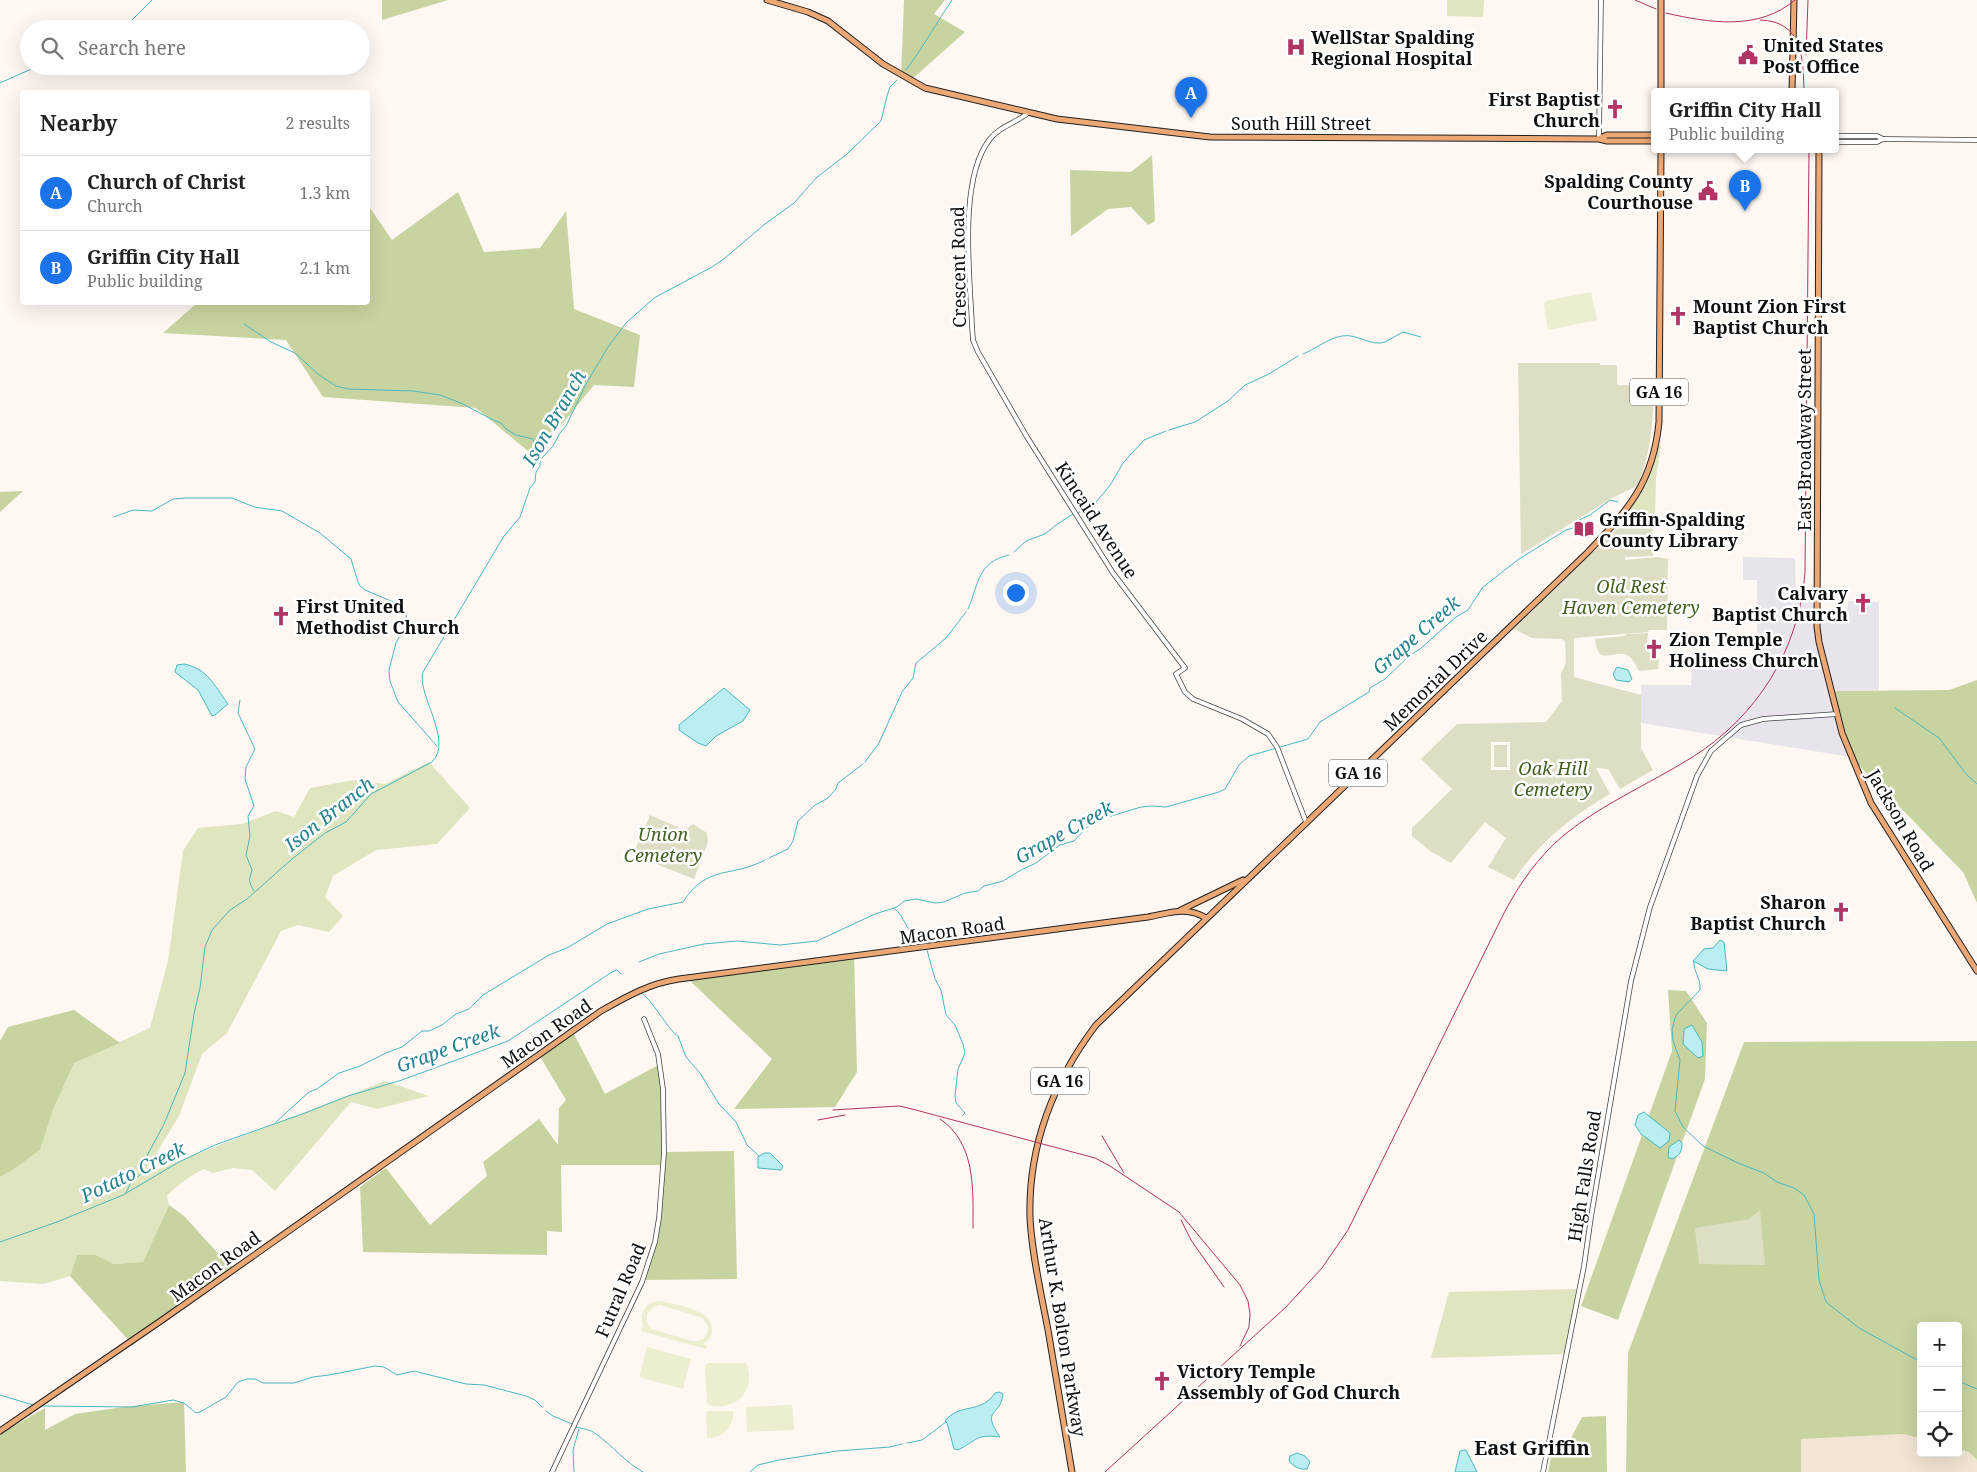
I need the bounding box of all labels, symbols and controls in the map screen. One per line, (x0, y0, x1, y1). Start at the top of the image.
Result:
search box (20, 20, 370, 75)
place label: WellStar Spalding Regional Hospital (1311, 25, 1475, 70)
place label: United States Post Office (1763, 33, 1884, 78)
icon: search (38, 34, 66, 62)
text: Search here (78, 35, 186, 61)
hospital icon: WellStar Spalding Regional Hospital (1285, 36, 1307, 58)
public building icon: United States Post Office (1737, 44, 1759, 66)
pin: A (1175, 77, 1207, 118)
place label: First Baptist Church (1488, 87, 1600, 132)
popup (1651, 88, 1839, 153)
text: Griffin City Hall (1669, 97, 1821, 123)
church icon: First Baptist Church (1604, 98, 1626, 120)
text: Nearby (40, 109, 118, 137)
street label: South Hill Street (1231, 111, 1371, 135)
text: 2 results (286, 112, 350, 134)
text: Public building (1669, 123, 1784, 145)
text: Church of Christ (87, 169, 246, 195)
place label: Spalding County Courthouse (1544, 169, 1694, 214)
pin: B (1729, 170, 1761, 211)
public building icon: Spalding County Courthouse (1697, 180, 1719, 202)
text: A (50, 182, 62, 204)
text: 1.3 km (299, 182, 350, 204)
text: Church (87, 195, 143, 217)
street label: Crescent Road (945, 206, 971, 328)
text: Griffin City Hall (87, 244, 240, 270)
text: B (51, 257, 61, 279)
text: 2.1 km (299, 257, 350, 279)
text: Public building (87, 270, 203, 292)
place label: Mount Zion First Baptist Church (1693, 294, 1846, 339)
church icon: Mount Zion First Baptist Church (1667, 305, 1689, 327)
street label: East Broadway Street (1792, 349, 1816, 531)
water label: Ison Branch (515, 365, 592, 472)
road number: GA 16 (1630, 378, 1688, 406)
street label: Kincaid Avenue (1050, 457, 1144, 583)
place label: Griffin-Spalding County Library (1599, 507, 1746, 552)
library icon: Griffin-Spalding County Library (1573, 518, 1595, 540)
park label: Old Rest Haven Cemetery (1561, 574, 1700, 619)
your location (1003, 580, 1029, 606)
place label: Calvary Baptist Church (1712, 581, 1849, 626)
water label: Grape Creek (1367, 589, 1466, 680)
church icon: Calvary Baptist Church (1852, 592, 1874, 614)
place label: First United Methodist Church (296, 594, 459, 639)
church icon: First United Methodist Church (270, 605, 292, 627)
street label: Memorial Drive (1378, 624, 1492, 736)
place label: Zion Temple Holiness Church (1669, 627, 1819, 672)
church icon: Zion Temple Holiness Church (1643, 638, 1665, 660)
park label: Oak Hill Cemetery (1514, 756, 1592, 801)
road number: GA 16 (1329, 760, 1387, 786)
street label: Jackson Road (1862, 764, 1940, 875)
water label: Ison Branch (278, 770, 380, 858)
water label: Grape Creek (1010, 794, 1119, 870)
park label: Union Cemetery (624, 822, 702, 867)
place label: Sharon Baptist Church (1690, 890, 1826, 935)
church icon: Sharon Baptist Church (1830, 901, 1852, 923)
street label: Macon Road (898, 911, 1006, 949)
street label: Macon Road (496, 993, 596, 1073)
water label: Grape Creek (393, 1017, 504, 1079)
road number: GA 16 (1031, 1068, 1089, 1094)
street label: High Falls Road (1562, 1108, 1606, 1244)
water label: Potato Creek (75, 1135, 191, 1209)
street label: Arthur K. Bolton Parkway (1034, 1216, 1092, 1439)
street label: Macon Road (165, 1225, 265, 1307)
street label: Futral Road (589, 1239, 651, 1341)
map controls (1917, 1322, 1962, 1457)
button: + (1917, 1322, 1962, 1367)
place label: Victory Temple Assembly of God Church (1177, 1359, 1400, 1404)
button: − (1917, 1367, 1962, 1412)
church icon: Victory Temple Assembly of God Church (1151, 1370, 1173, 1392)
button: locate (1917, 1412, 1962, 1457)
district label: East Griffin (1474, 1434, 1590, 1461)

